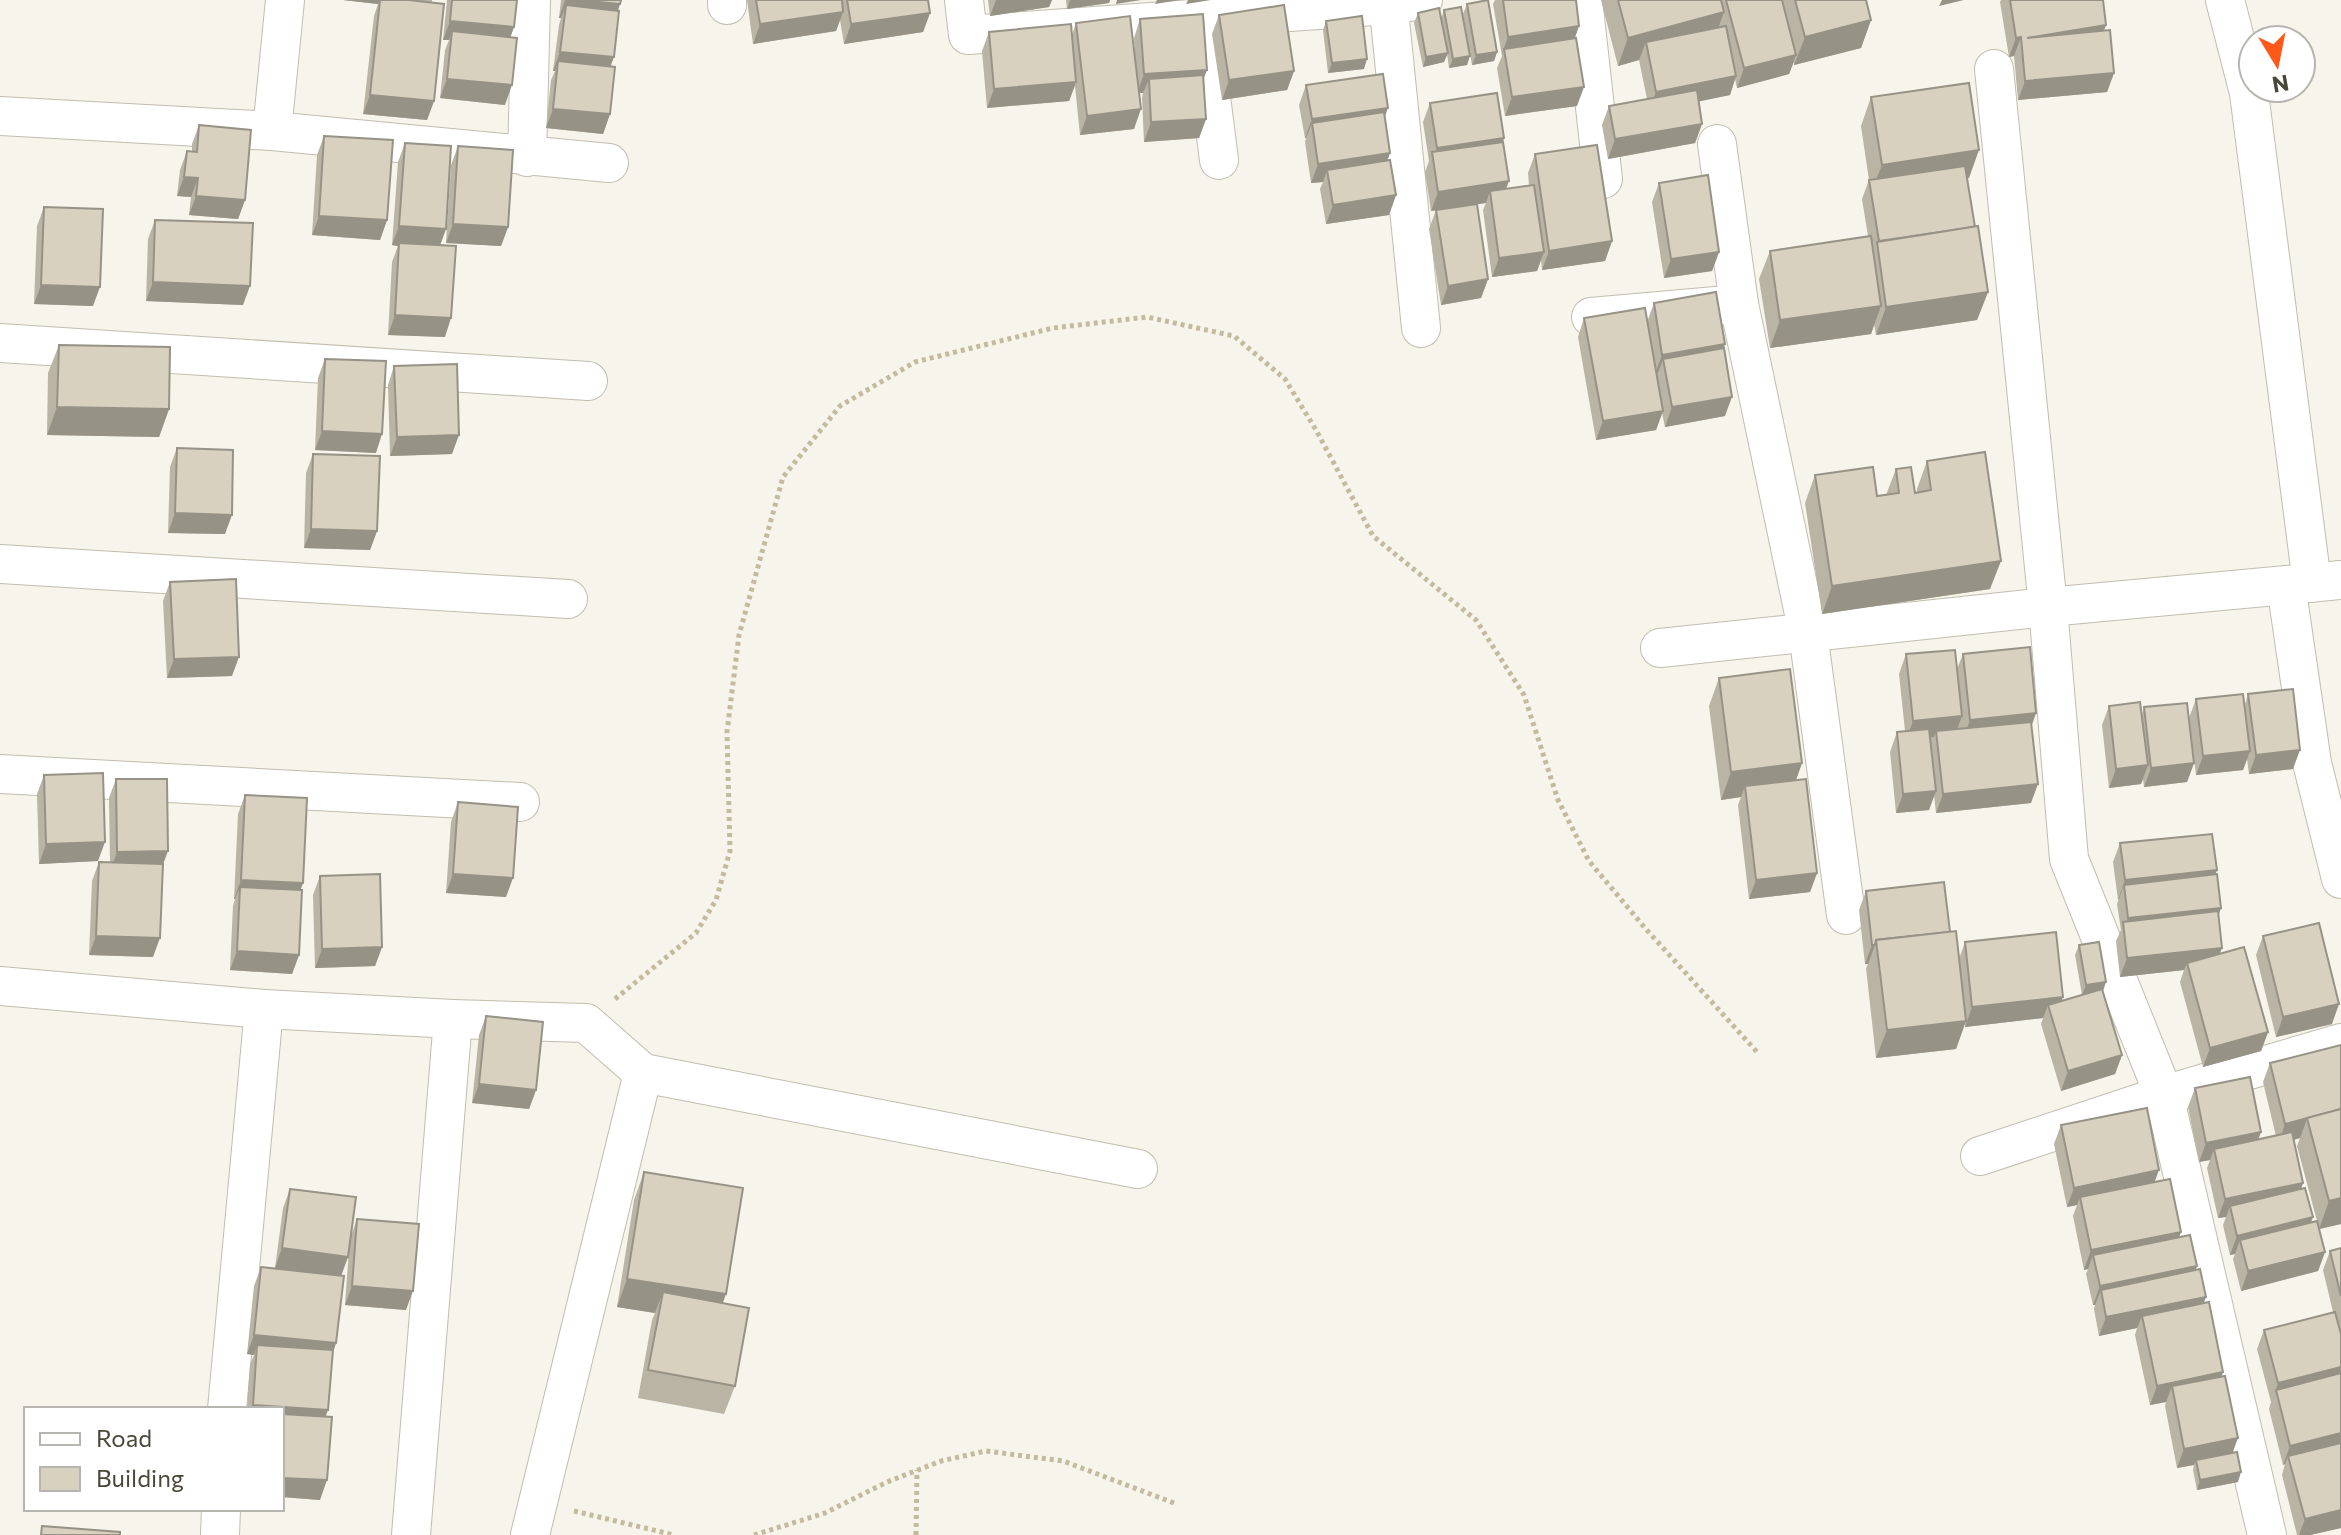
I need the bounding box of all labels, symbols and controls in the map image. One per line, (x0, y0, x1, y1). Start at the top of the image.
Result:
north arrow (2237, 24, 2317, 104)
text: N (2270, 69, 2291, 99)
legend (24, 1407, 284, 1511)
text: Road (96, 1423, 152, 1452)
text: Building (96, 1463, 184, 1492)

